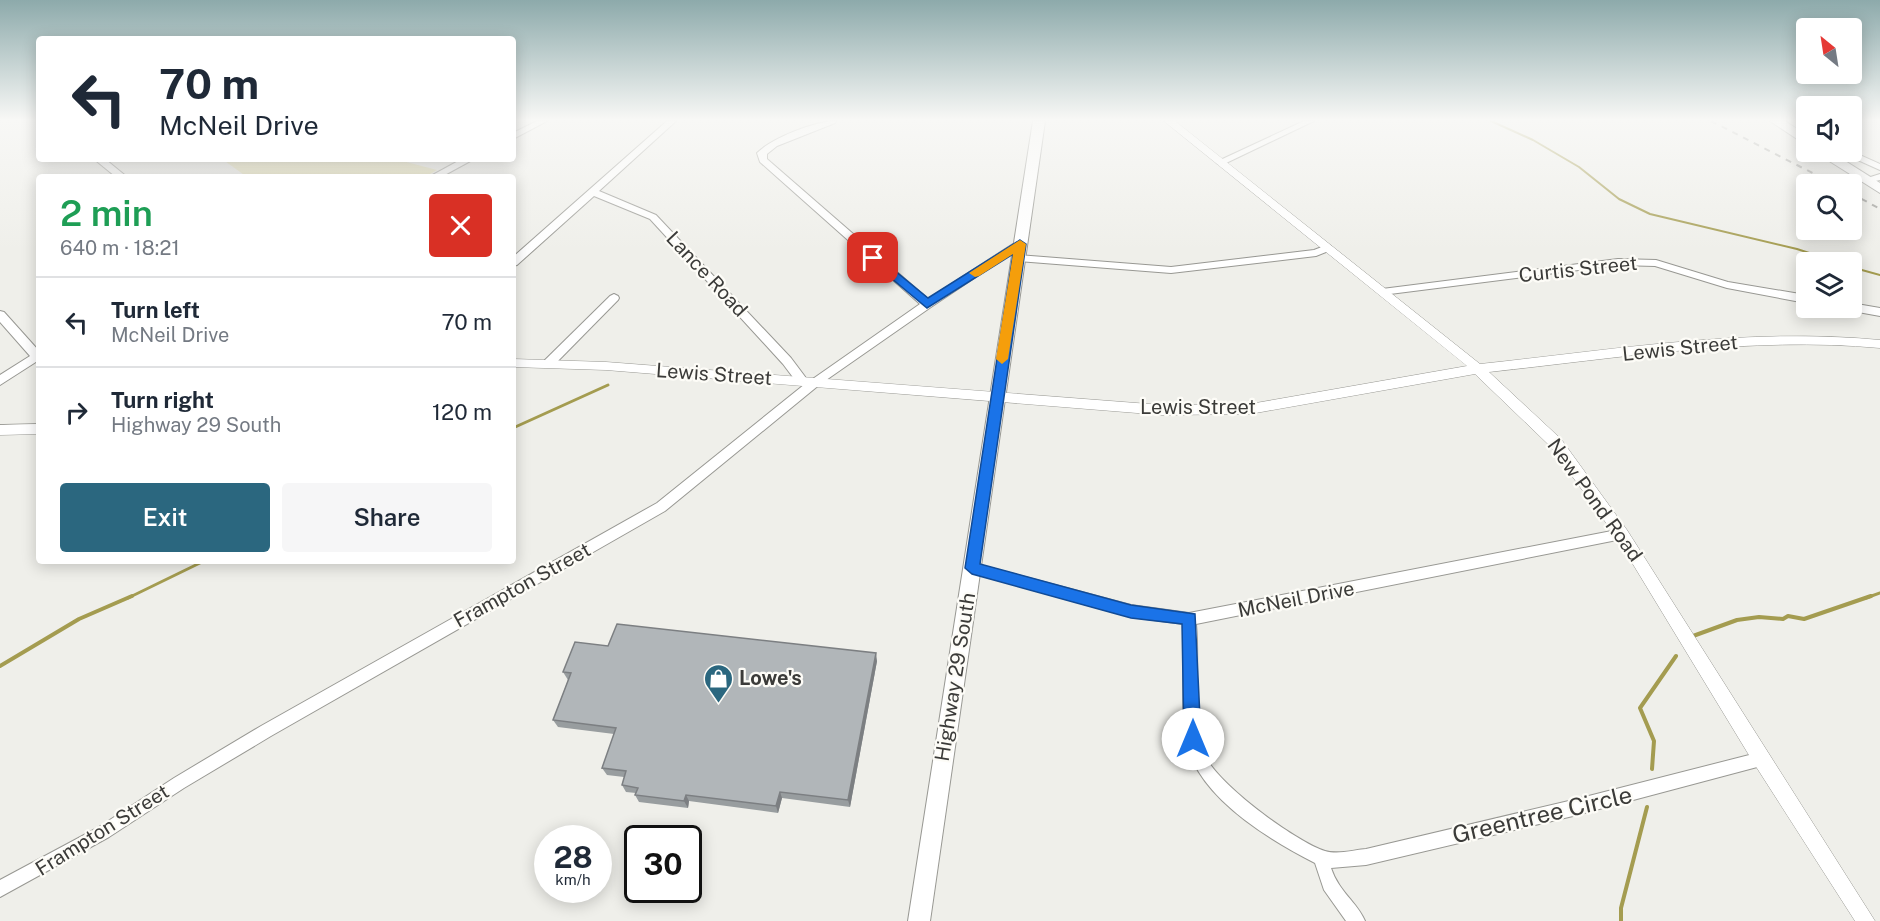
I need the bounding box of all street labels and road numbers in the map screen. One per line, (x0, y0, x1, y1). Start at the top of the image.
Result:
street label: Lance Road (661, 226, 753, 322)
street label: Curtis Street (1518, 251, 1638, 287)
street label: Lewis Street (1621, 330, 1739, 366)
street label: Lewis Street (655, 358, 773, 390)
street label: Lewis Street (1140, 395, 1256, 419)
street label: New Pond Road (1542, 434, 1648, 566)
street label: Frampton Street (449, 537, 595, 633)
street label: McNeil Drive (1236, 576, 1356, 622)
street label: Highway 29 South (930, 591, 980, 763)
street label: Frampton Street (31, 779, 173, 881)
street label: Greentree Circle (1449, 780, 1635, 848)

